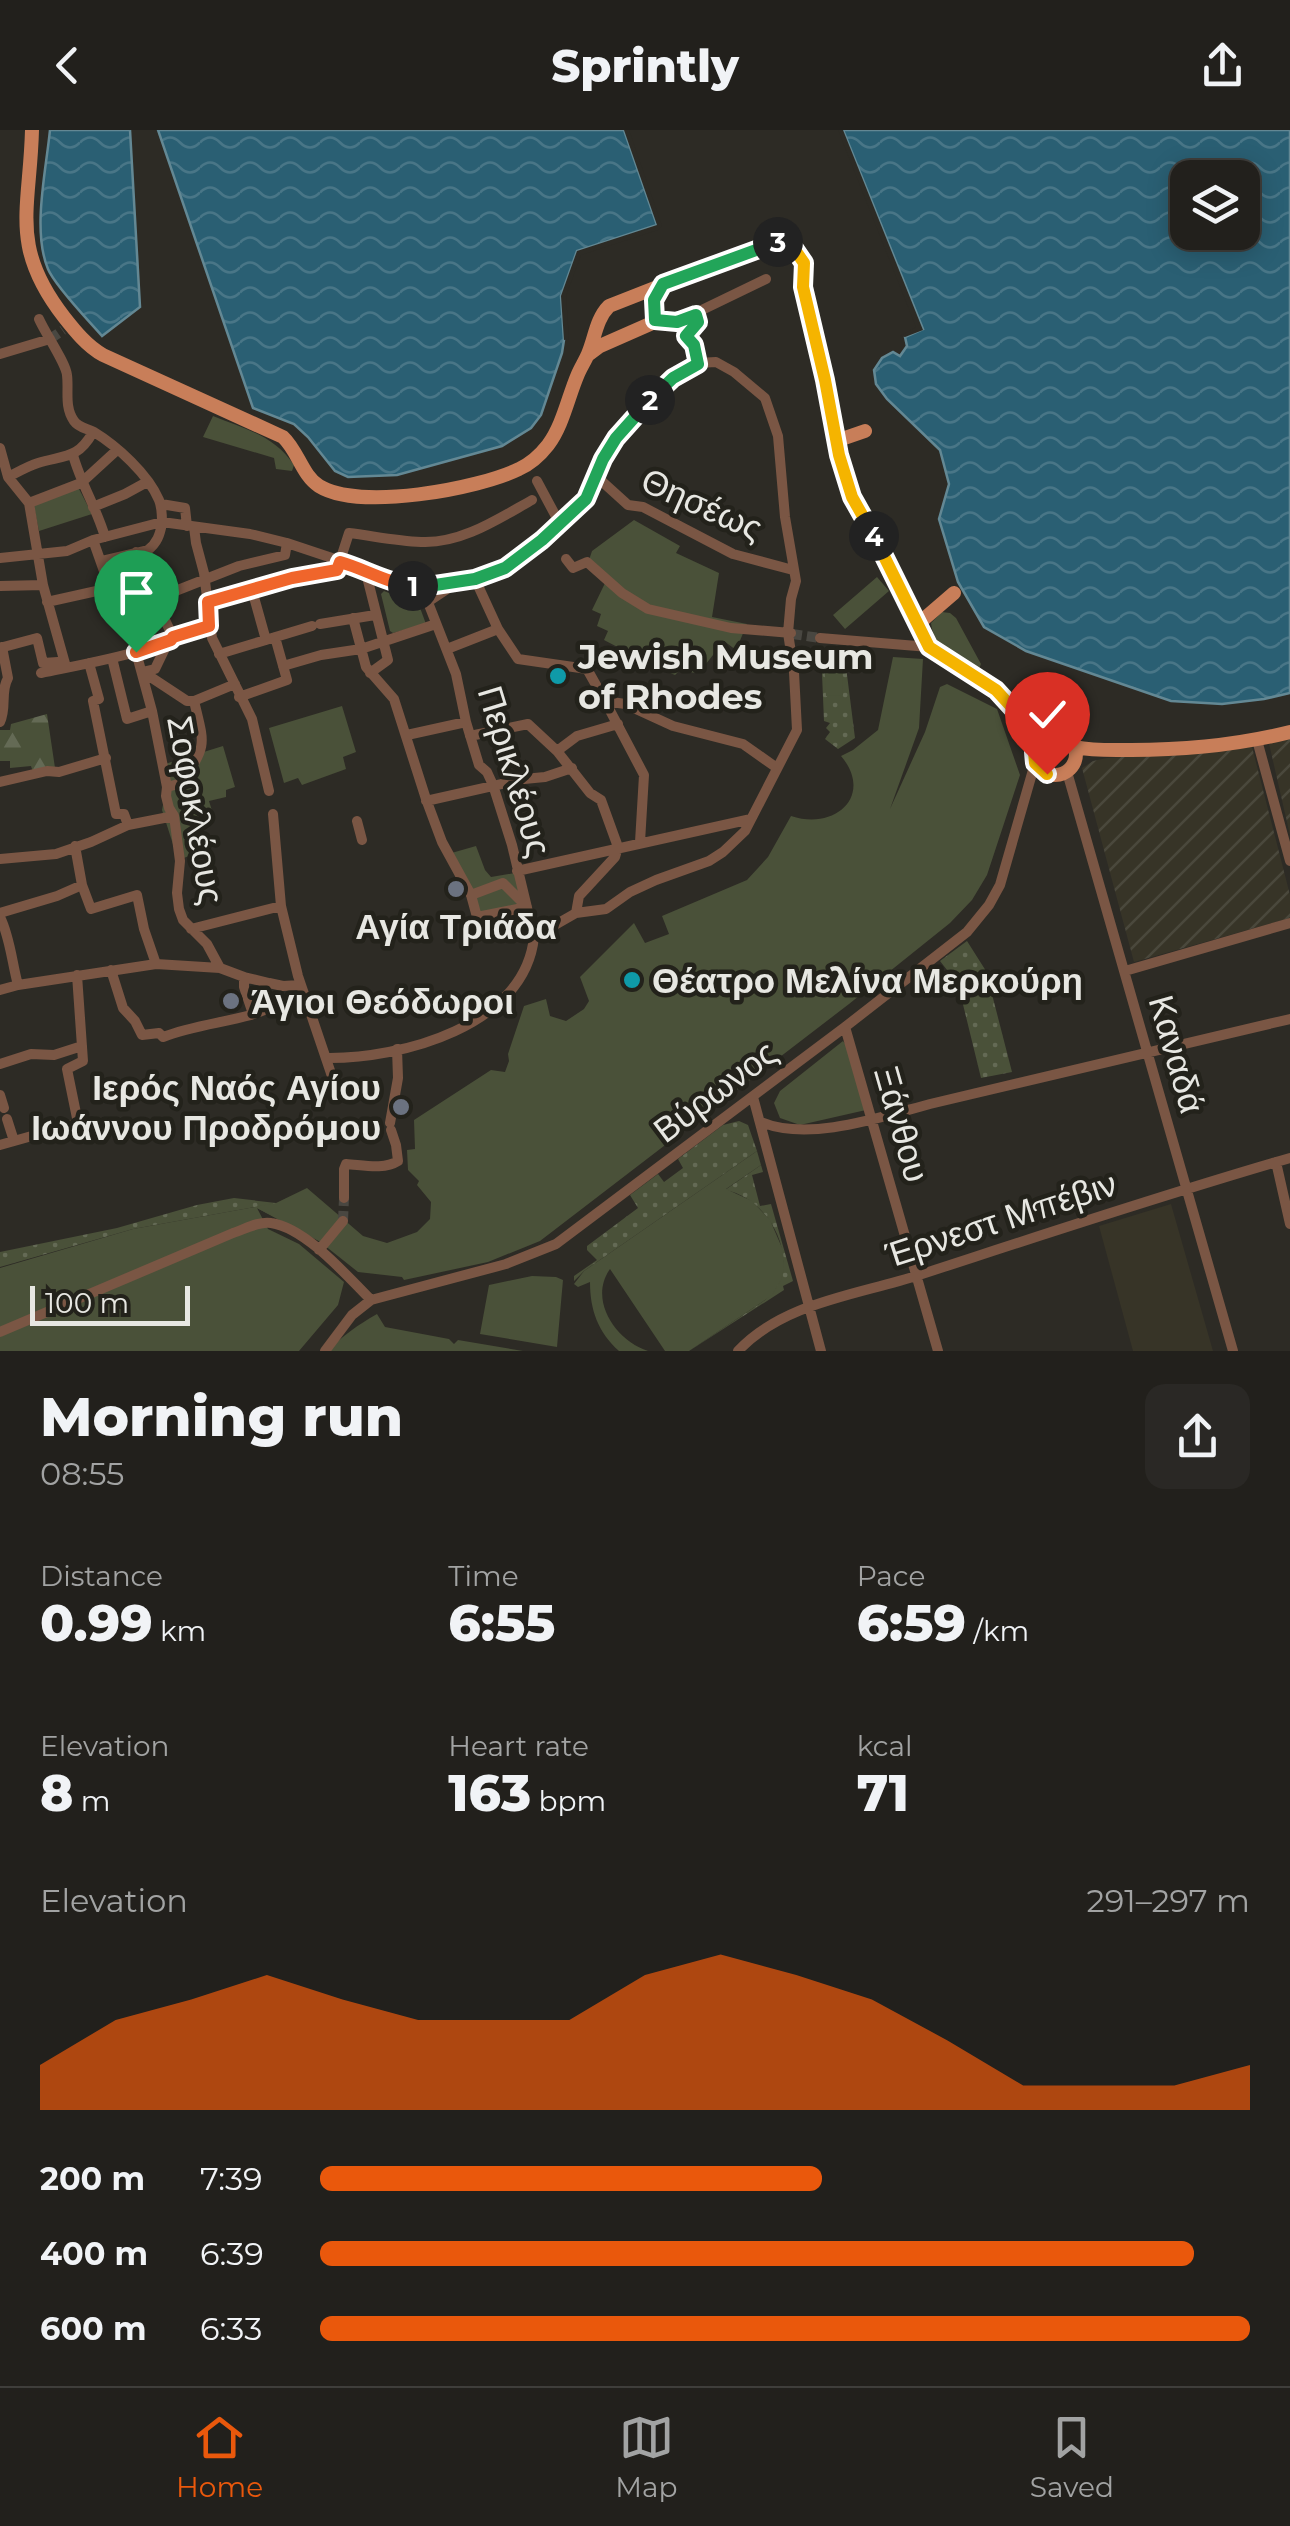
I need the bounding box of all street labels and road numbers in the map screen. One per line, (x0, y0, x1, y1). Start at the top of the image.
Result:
street label: Θησέως (635, 458, 769, 550)
street label: Περικλέους (469, 680, 561, 862)
street label: Σοφοκλέους (158, 712, 234, 908)
street label: Καναδά (1140, 990, 1214, 1118)
street label: Βύρωνος (645, 1031, 785, 1151)
street label: Ξάνθου (865, 1061, 939, 1187)
street label: Έρνεστ Μπέβιν (879, 1161, 1122, 1277)

